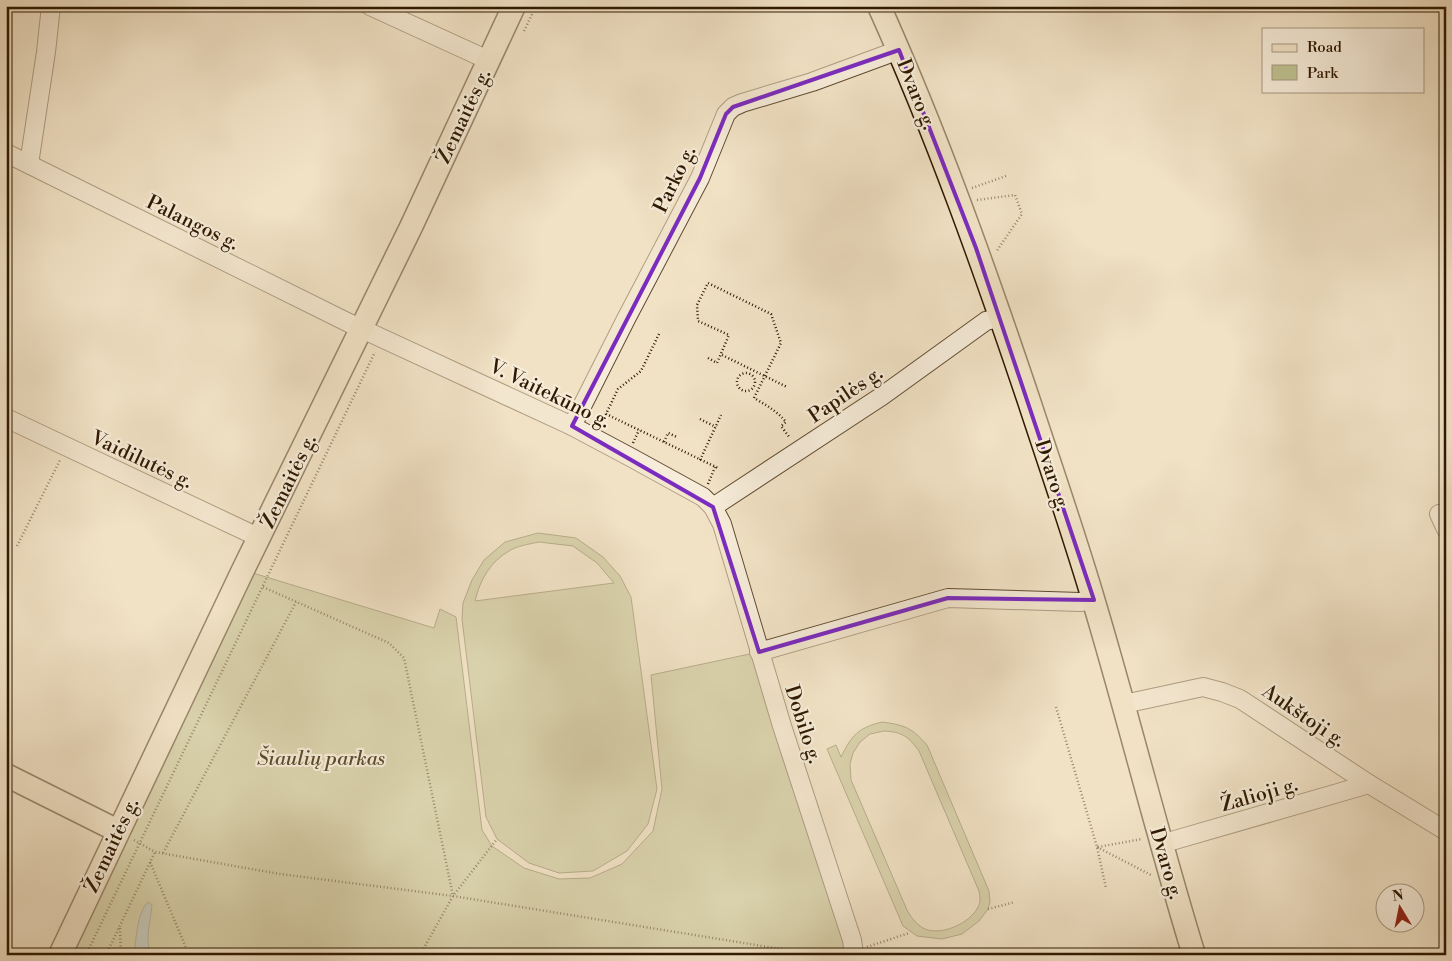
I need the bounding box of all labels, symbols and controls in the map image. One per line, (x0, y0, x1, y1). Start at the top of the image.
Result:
legend (1262, 28, 1424, 92)
text: Road (1307, 38, 1342, 57)
street label: Dvaro g. (890, 56, 941, 134)
text: Park (1307, 64, 1339, 83)
street label: Žemaitės g. (431, 65, 497, 168)
street label: Parko g. (648, 142, 702, 217)
street label: Palangos g. (142, 190, 243, 256)
street label: V. Vaitekūno g. (484, 354, 614, 434)
street label: Papilės g. (804, 361, 888, 429)
street label: Vaidilutės g. (86, 426, 196, 495)
street label: Žemaitės g. (255, 430, 323, 533)
street label: Dvaro g. (1028, 436, 1075, 514)
street label: Aukštoji g. (1256, 679, 1350, 753)
street label: Dobilo g. (778, 682, 827, 767)
park label: Šiaulių parkas (257, 745, 386, 772)
street label: Žalioji g. (1218, 772, 1301, 818)
street label: Žemaitės g. (79, 794, 145, 897)
street label: Dvaro g. (1143, 824, 1188, 902)
north arrow (1374, 884, 1424, 934)
text: N (1391, 886, 1405, 906)

